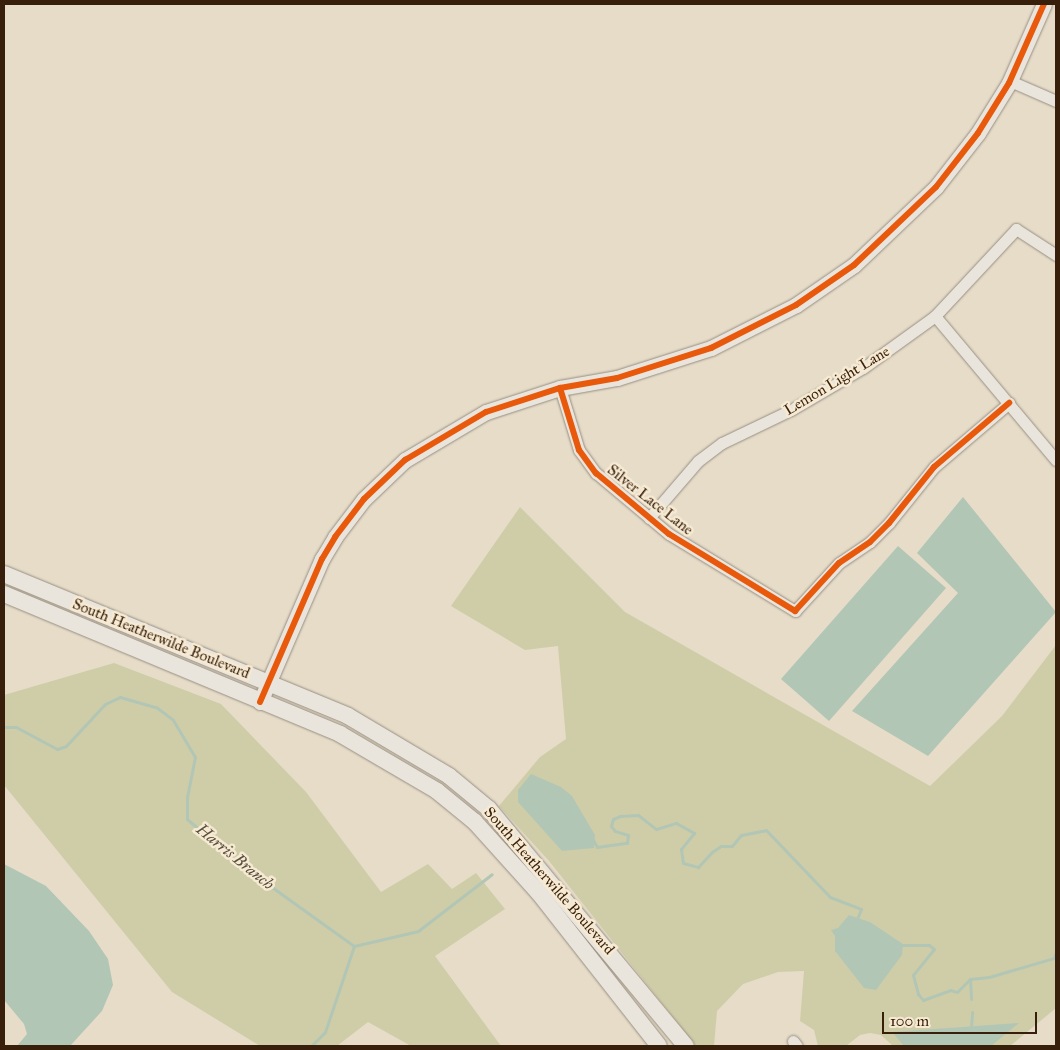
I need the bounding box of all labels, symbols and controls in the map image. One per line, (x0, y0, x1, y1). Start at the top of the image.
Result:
street label: Lemon Light Lane (781, 342, 893, 420)
street label: Silver Lace Lane (604, 461, 696, 539)
street label: South Heatherwilde Boulevard (70, 595, 252, 683)
street label: South Heatherwilde Boulevard (480, 804, 618, 958)
water label: Harris Branch (192, 820, 278, 894)
scale bar (885, 1002, 1040, 1034)
text: 100 m (890, 1012, 929, 1030)

